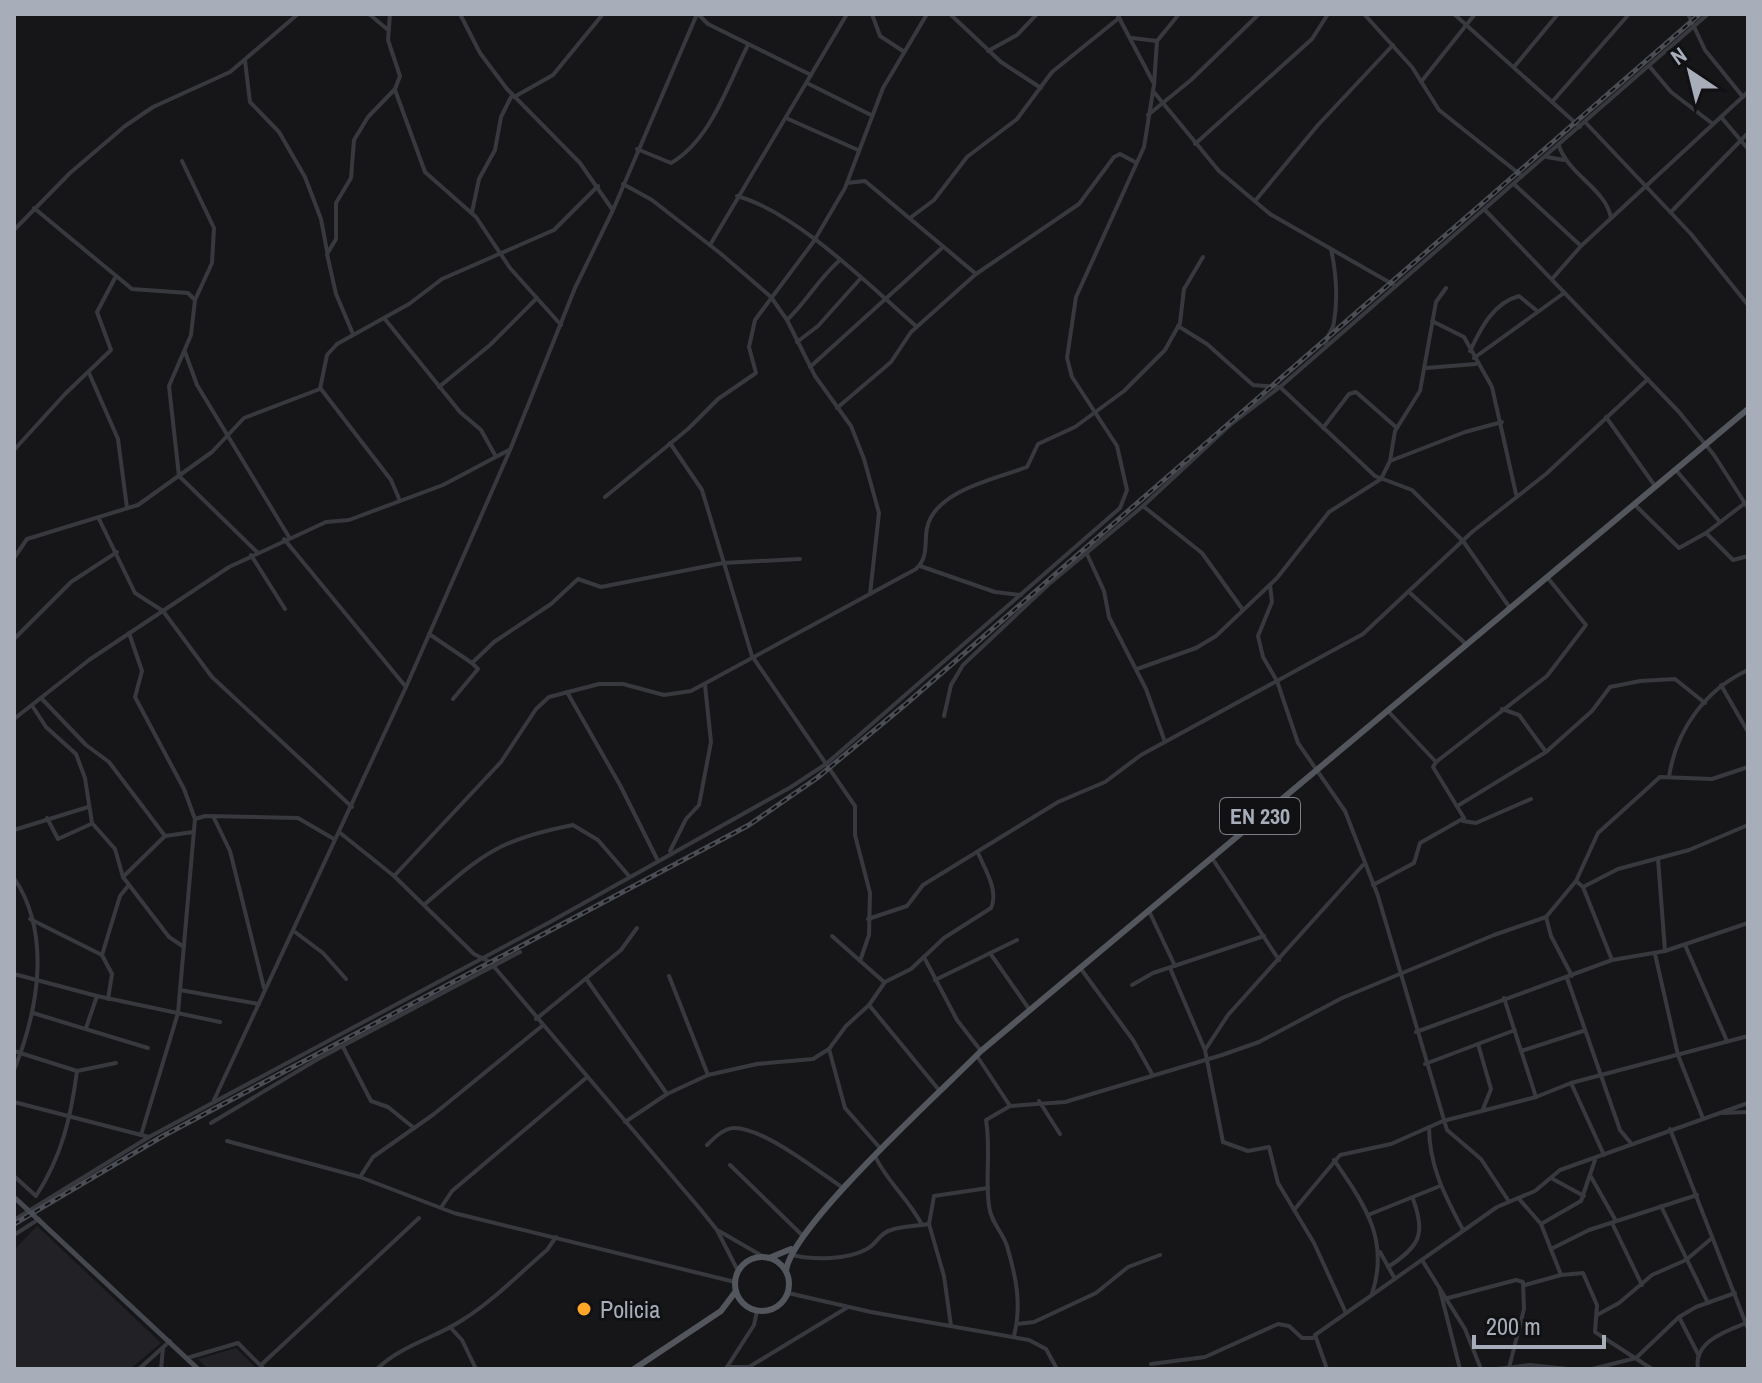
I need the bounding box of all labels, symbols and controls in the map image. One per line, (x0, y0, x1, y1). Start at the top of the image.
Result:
north arrow (1650, 32, 1730, 112)
text: N (1665, 40, 1692, 72)
road number: EN 230 (1220, 798, 1300, 834)
place label: Policia (600, 1293, 660, 1325)
scale bar (1474, 1299, 1604, 1349)
marker: Policia (575, 1300, 593, 1318)
text: 200 m (1486, 1310, 1541, 1342)

